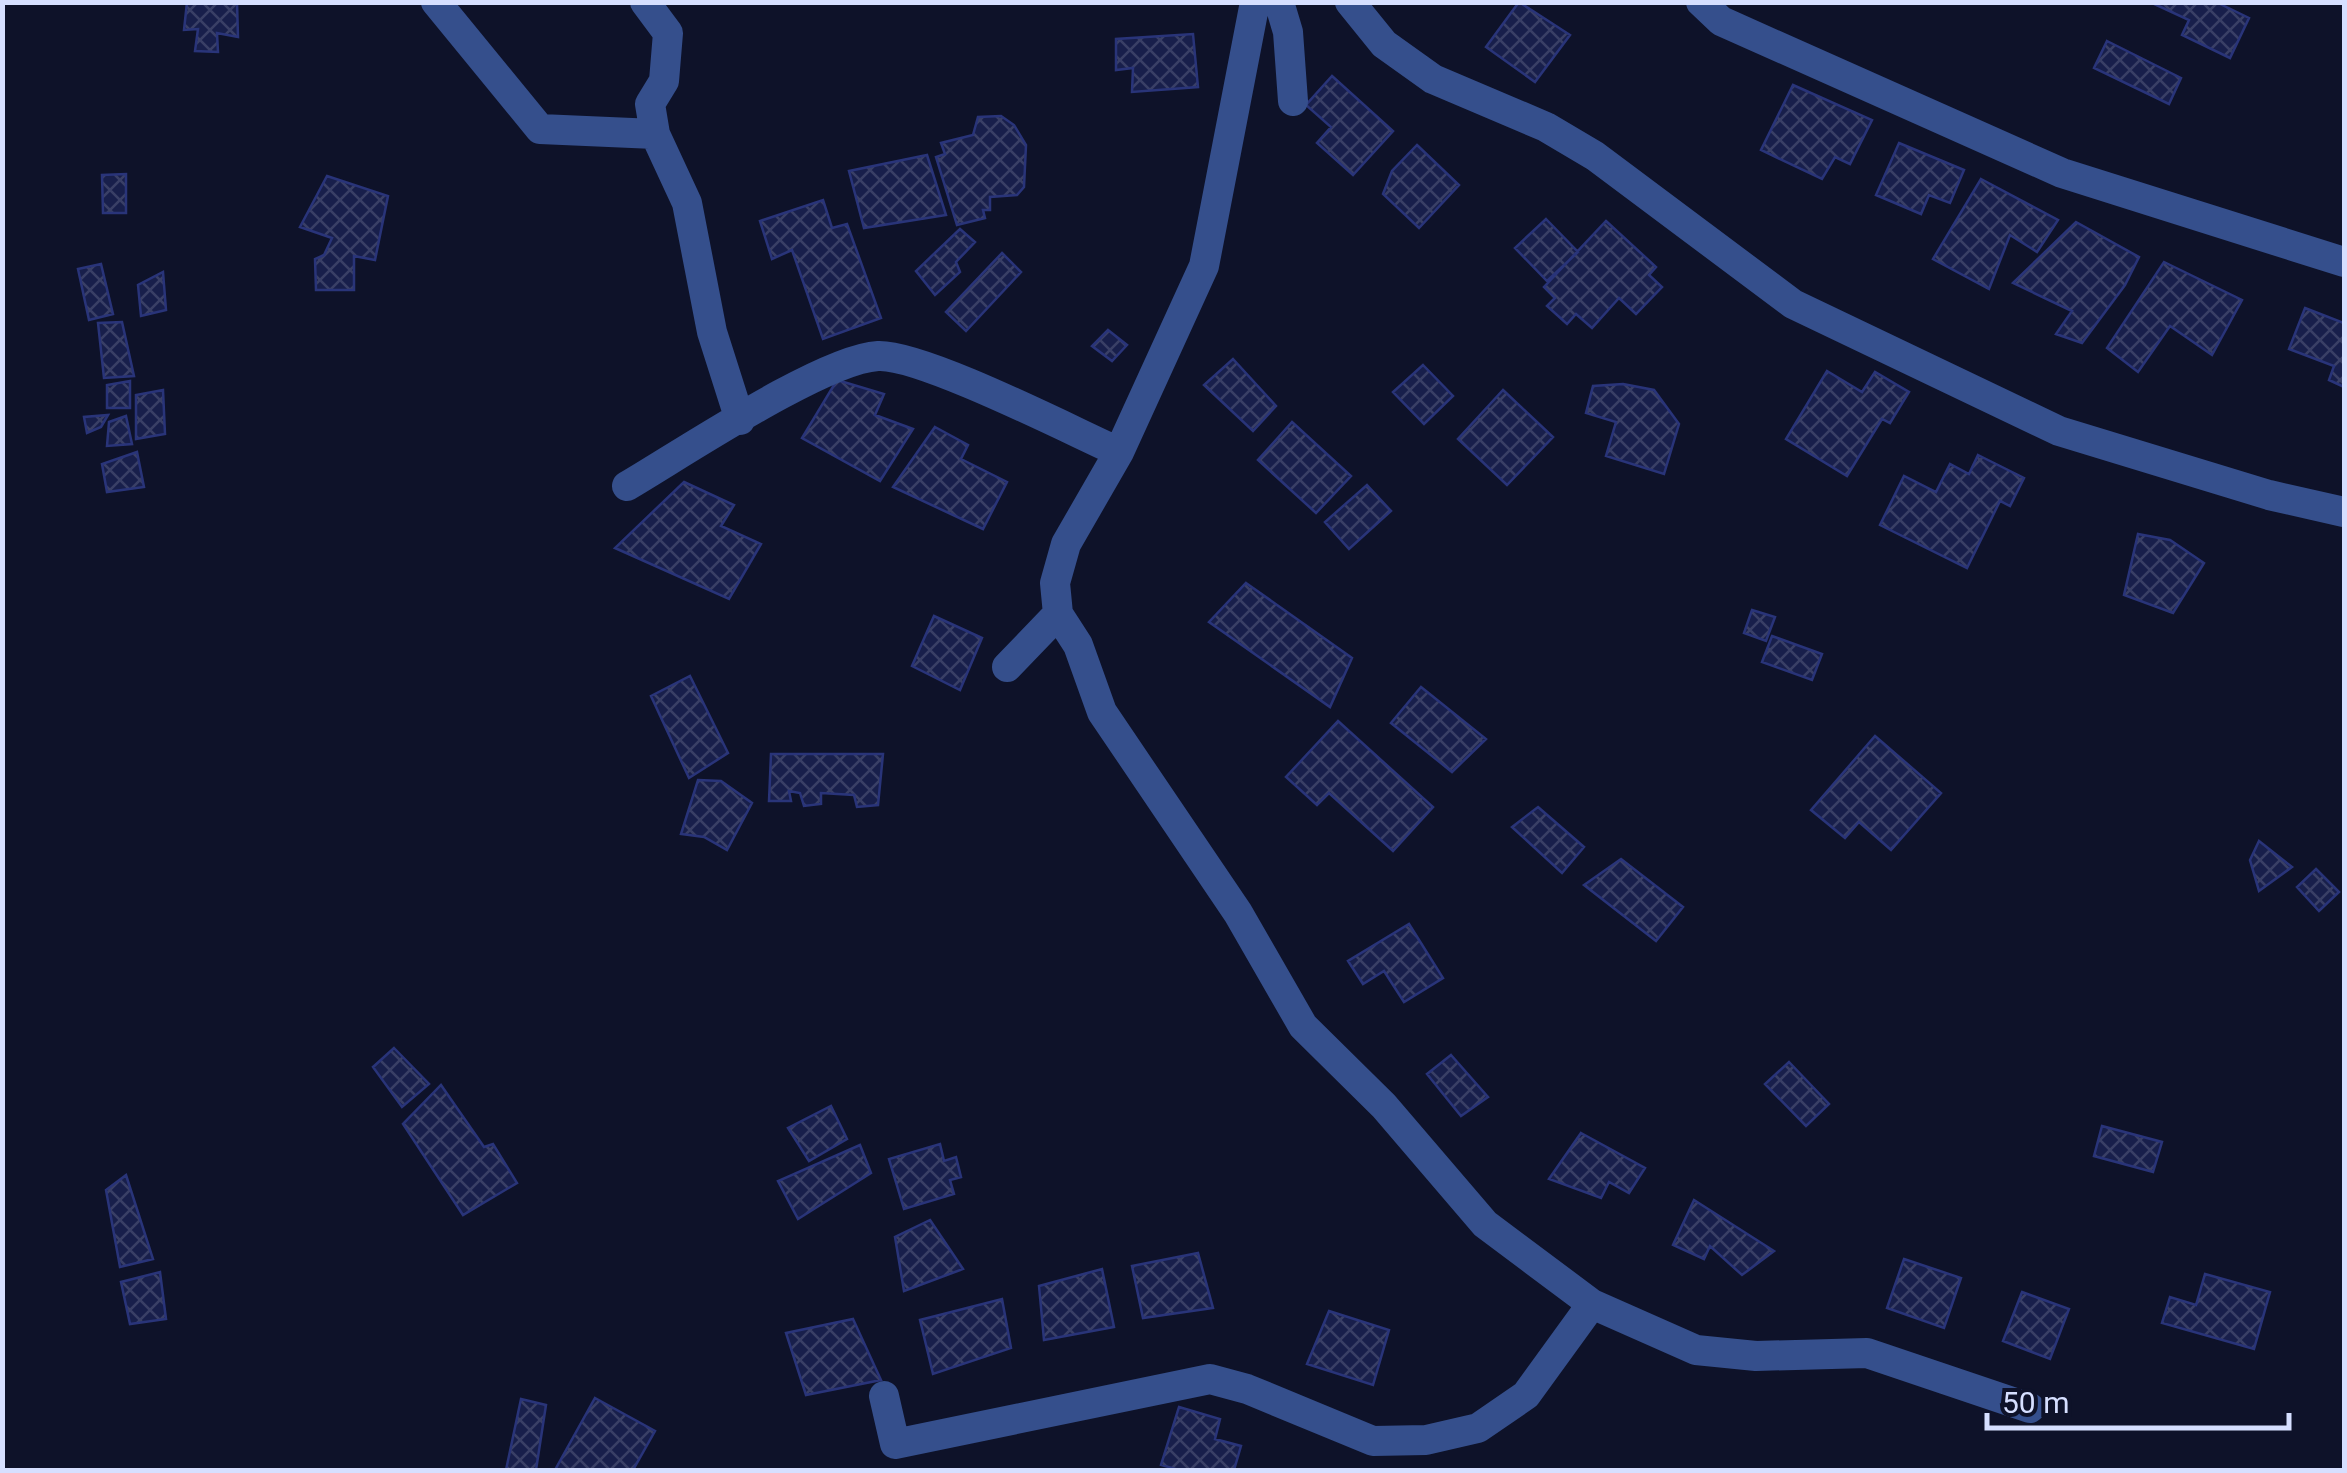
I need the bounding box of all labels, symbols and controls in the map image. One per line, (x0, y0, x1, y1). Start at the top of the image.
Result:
scale bar (1987, 1368, 2290, 1430)
text: 50 m (2002, 1385, 2069, 1420)

